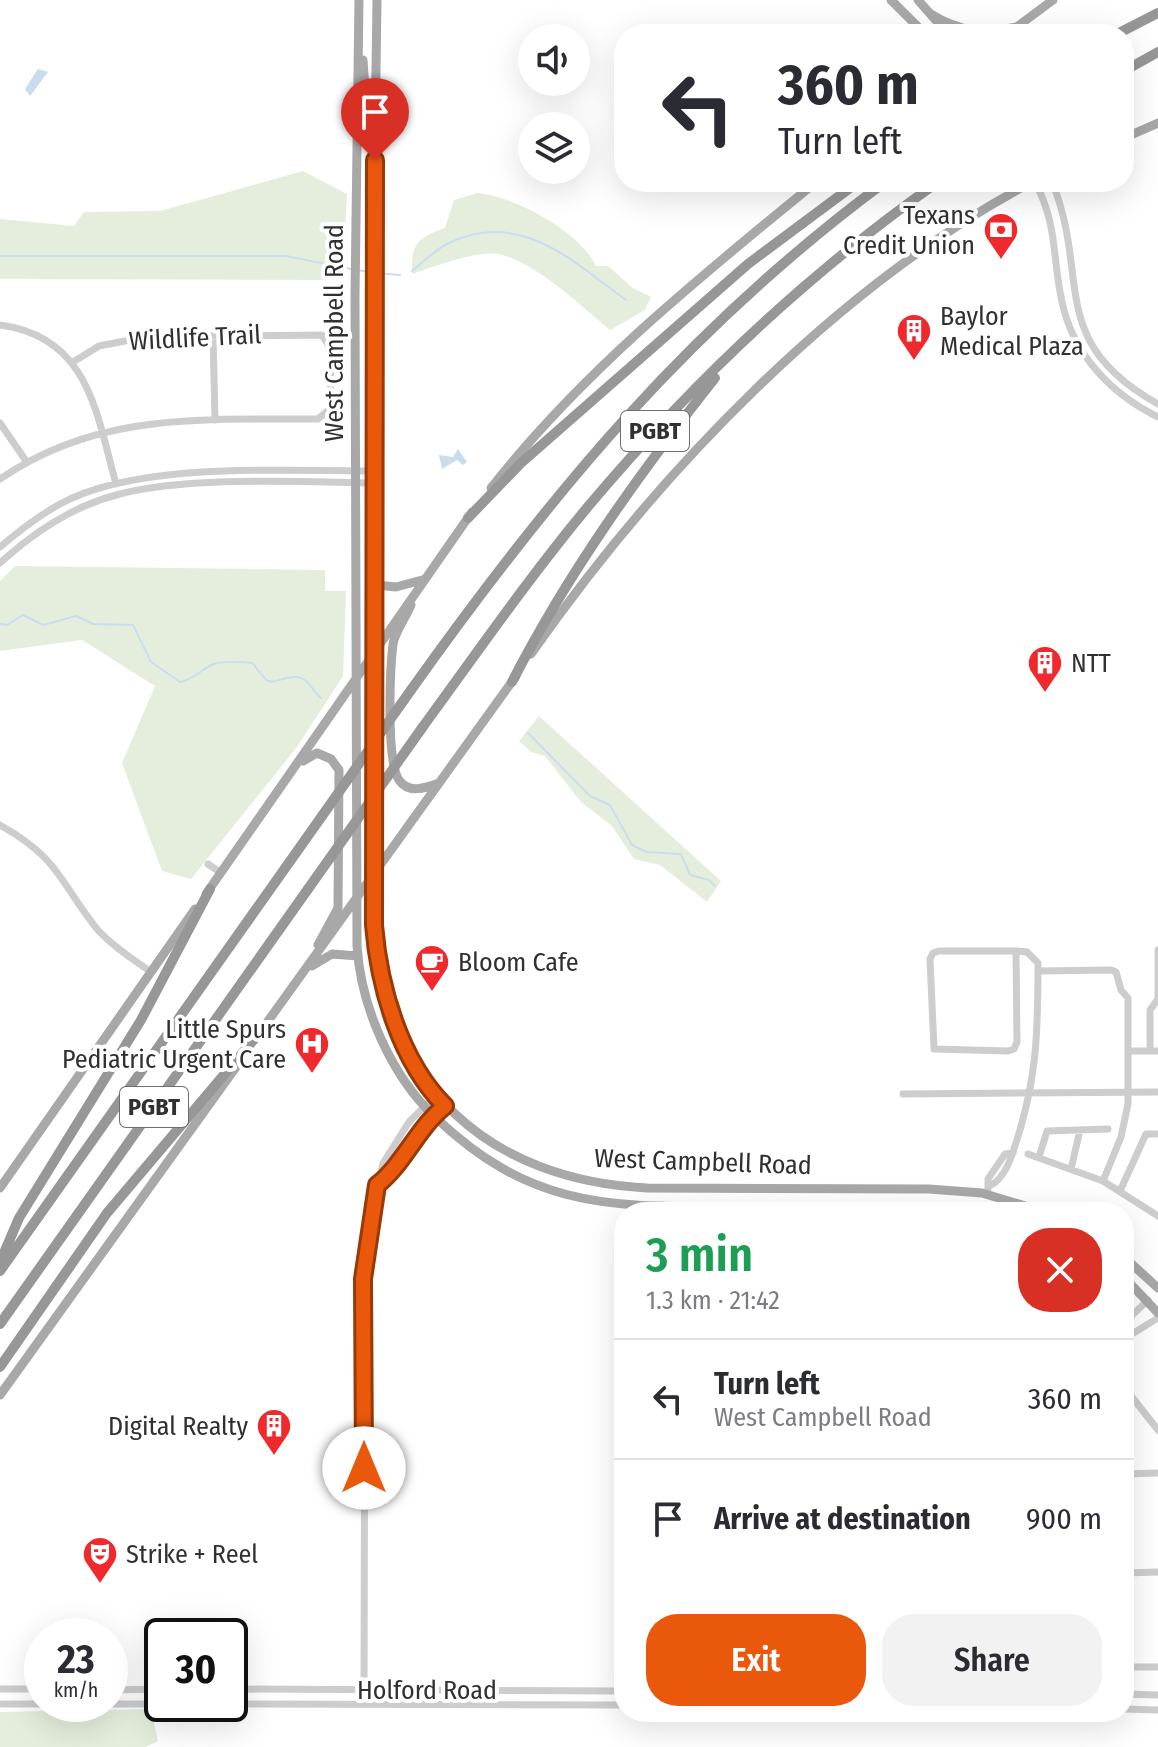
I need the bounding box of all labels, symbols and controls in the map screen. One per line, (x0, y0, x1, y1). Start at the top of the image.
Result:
map controls (518, 24, 590, 184)
button: sound (518, 24, 590, 96)
text: 360 m (778, 52, 919, 119)
icon: left (646, 56, 750, 160)
pin (341, 78, 409, 160)
icon: arrive (353, 90, 397, 134)
button: layers (518, 112, 590, 184)
text: Turn left (778, 120, 902, 164)
place label: Texans Credit Union (843, 200, 975, 261)
bank icon: Texans Credit Union (982, 211, 1020, 261)
street label: West Campbell Road (319, 224, 350, 442)
place label: Baylor Medical Plaza (940, 301, 1084, 362)
building icon: Baylor Medical Plaza (895, 312, 933, 362)
street label: Wildlife Trail (128, 319, 262, 357)
road number: PGBT (621, 411, 689, 451)
building icon: NTT (1026, 644, 1064, 694)
place label: NTT (1071, 648, 1111, 679)
cafe icon: Bloom Cafe (413, 943, 451, 993)
place label: Bloom Cafe (458, 947, 579, 978)
place label: Little Spurs Pediatric Urgent Care (62, 1014, 286, 1075)
hospital icon: Little Spurs Pediatric Urgent Care (293, 1025, 331, 1075)
road number: PGBT (120, 1087, 188, 1127)
street label: West Campbell Road (594, 1143, 812, 1181)
text: 3 min (646, 1226, 753, 1284)
button: close (1018, 1228, 1102, 1312)
text: 1.3 km · 21:42 (646, 1285, 780, 1316)
text: Turn left (714, 1366, 820, 1402)
icon: left (646, 1377, 690, 1421)
text: 360 m (1028, 1381, 1102, 1417)
text: West Campbell Road (714, 1402, 932, 1433)
building icon: Digital Realty (255, 1407, 293, 1457)
place label: Digital Realty (108, 1411, 248, 1442)
position arrow (322, 1426, 406, 1510)
icon: arrive (646, 1497, 690, 1541)
text: Arrive at destination (714, 1501, 971, 1537)
text: 900 m (1026, 1501, 1102, 1537)
theatre icon: Strike + Reel (81, 1535, 119, 1585)
place label: Strike + Reel (126, 1539, 258, 1570)
button: Exit (646, 1614, 866, 1706)
button: Share (882, 1614, 1102, 1706)
speed limit sign: 30 (144, 1618, 248, 1722)
text: 23 (57, 1636, 95, 1684)
street label: Holford Road (357, 1675, 497, 1706)
text: km/h (54, 1678, 98, 1702)

